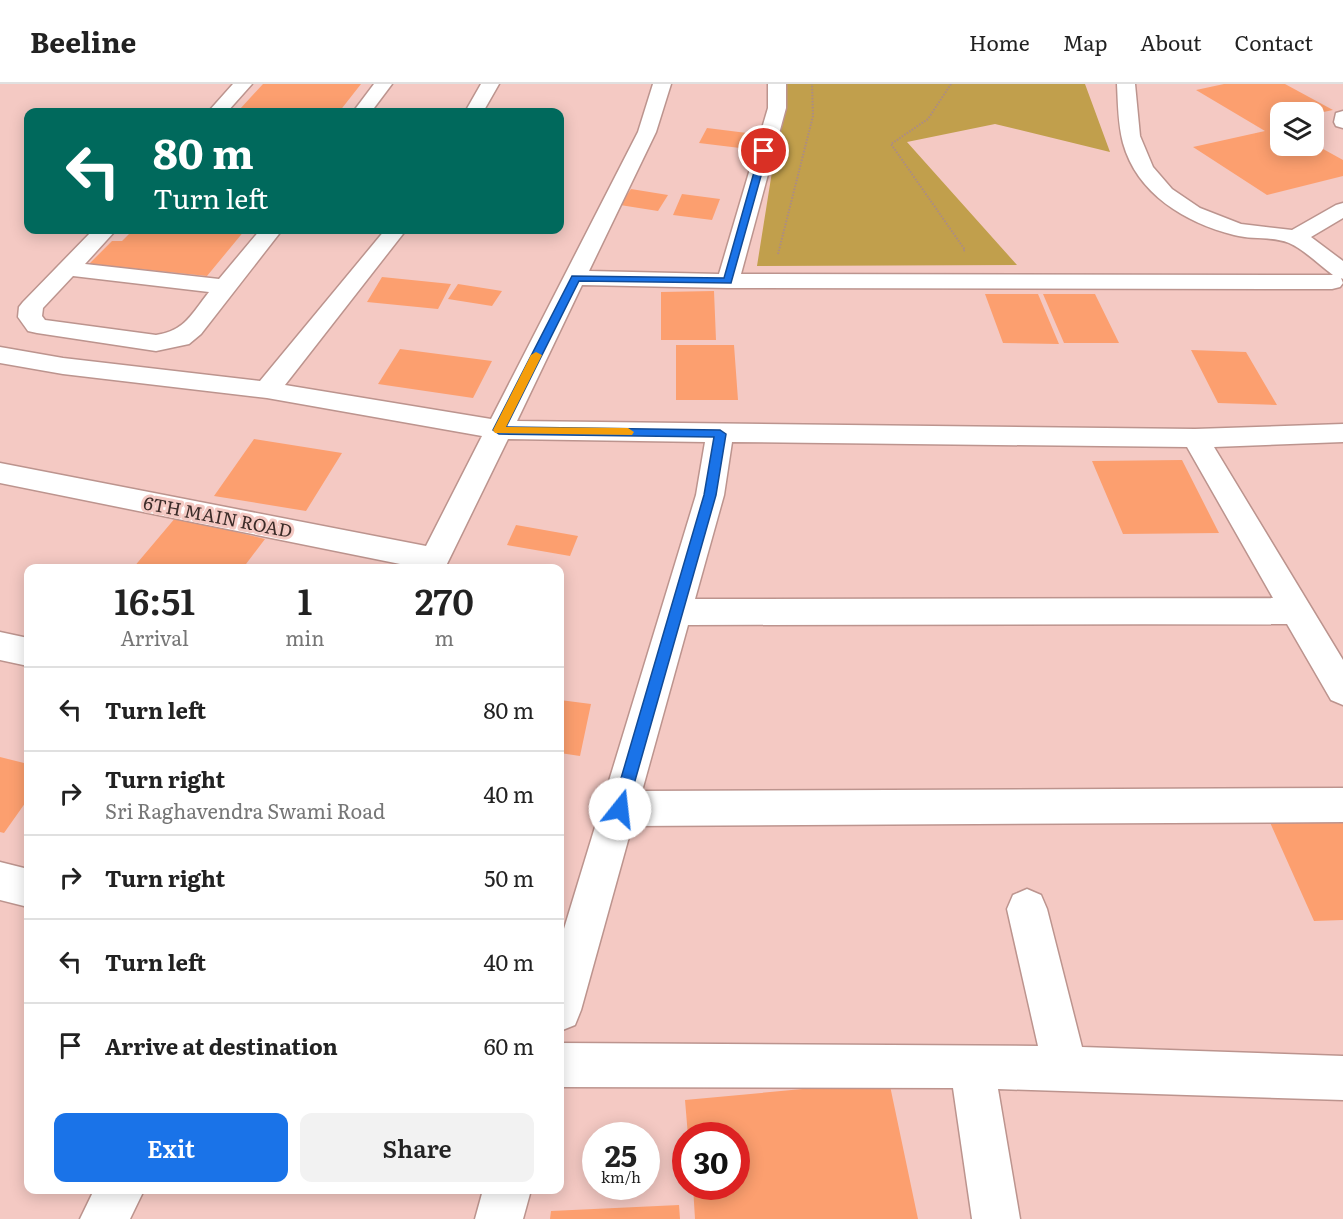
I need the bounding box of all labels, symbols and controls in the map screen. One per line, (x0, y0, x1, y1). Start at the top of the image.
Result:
text: Beeline (30, 20, 136, 62)
text: Home (969, 26, 1030, 57)
text: Map (1063, 26, 1107, 57)
text: About (1140, 26, 1202, 57)
text: Contact (1235, 26, 1313, 57)
map controls (1270, 102, 1324, 156)
button: layers (1270, 102, 1324, 156)
text: 80 m (153, 120, 254, 182)
pin (738, 125, 789, 176)
icon: left (54, 132, 132, 210)
icon: arrive (747, 134, 780, 167)
text: Turn left (153, 177, 268, 217)
street label: 6TH MAIN ROAD (141, 488, 295, 544)
text: 16:51 (114, 573, 195, 626)
text: 1 (297, 573, 312, 626)
text: 270 (415, 573, 474, 626)
text: Arrival (120, 622, 189, 652)
text: min (285, 622, 325, 652)
text: m (435, 622, 454, 652)
icon: left (54, 693, 87, 726)
text: Turn left (105, 693, 206, 726)
text: 80 m (483, 693, 534, 726)
text: Turn right (105, 762, 225, 795)
icon: right (54, 777, 87, 810)
text: 40 m (483, 777, 534, 810)
position arrow (588, 777, 652, 841)
text: Sri Raghavendra Swami Road (105, 795, 385, 825)
icon: right (54, 861, 87, 894)
text: Turn right (105, 861, 225, 894)
text: 50 m (484, 861, 534, 894)
icon: left (54, 945, 87, 978)
text: Turn left (105, 945, 206, 978)
text: 40 m (483, 945, 534, 978)
icon: arrive (54, 1029, 87, 1062)
text: Arrive at destination (105, 1029, 338, 1062)
text: 60 m (484, 1029, 534, 1062)
button: Exit (54, 1113, 288, 1182)
button: Share (300, 1113, 534, 1182)
speed limit sign: 30 (672, 1122, 750, 1200)
text: 25 (605, 1132, 637, 1176)
text: km/h (601, 1165, 641, 1188)

